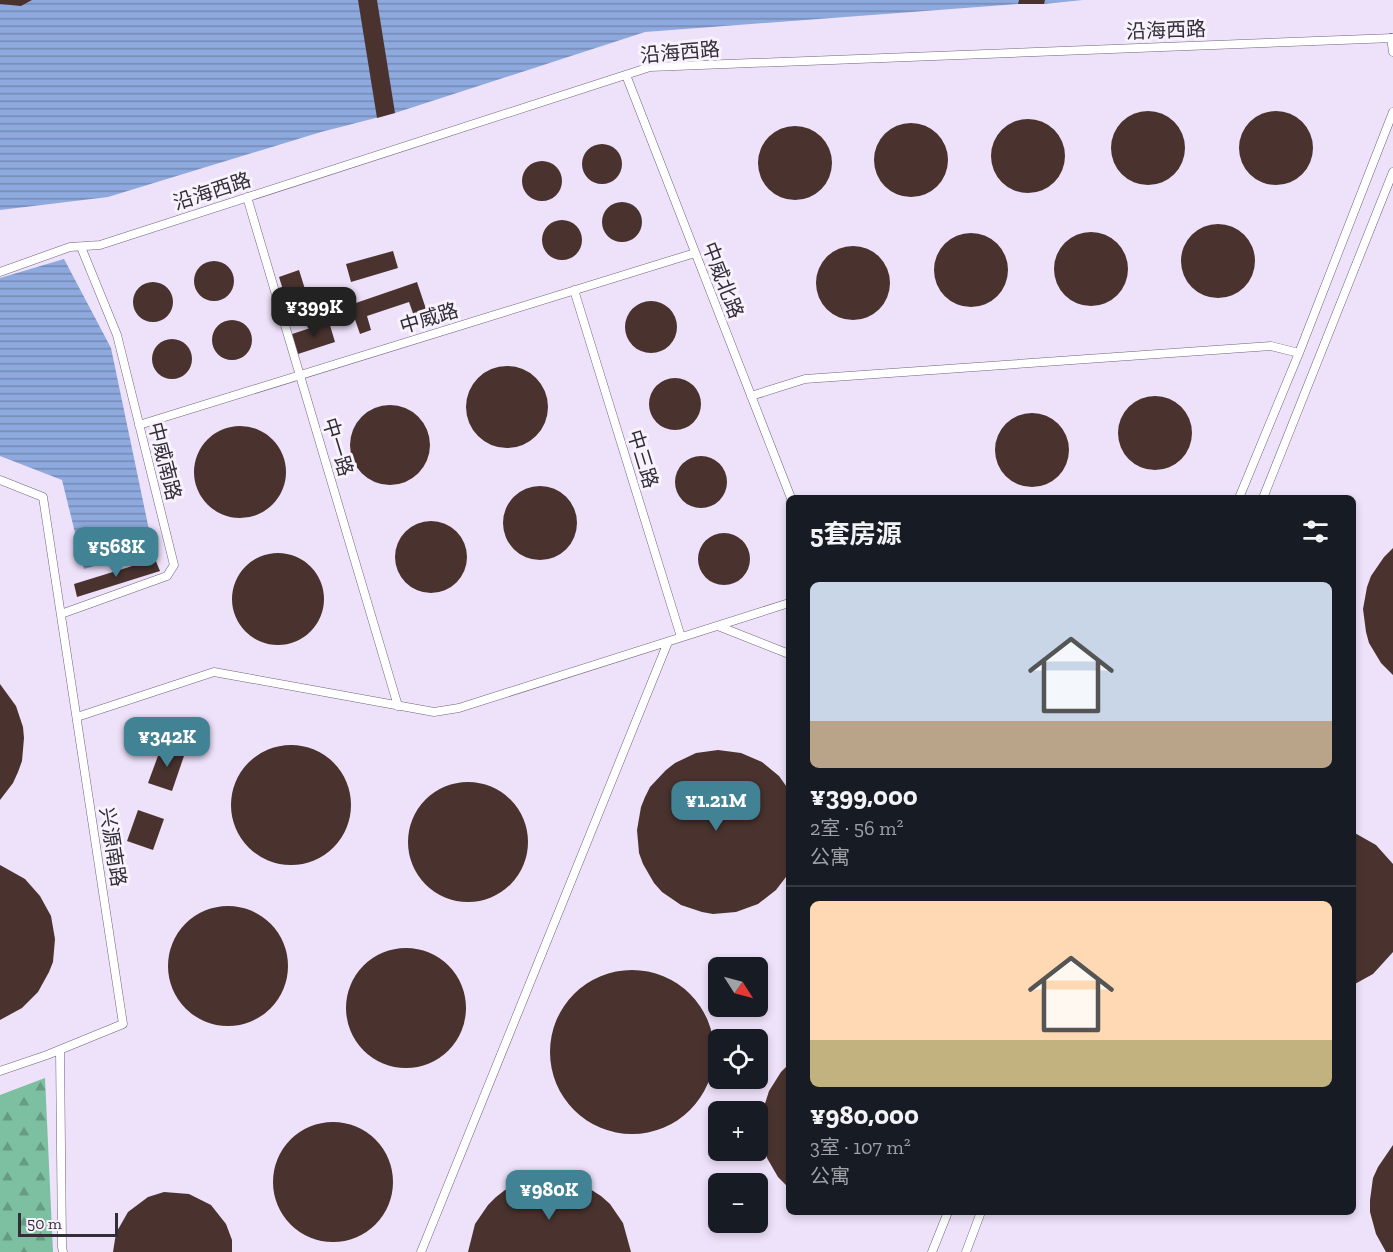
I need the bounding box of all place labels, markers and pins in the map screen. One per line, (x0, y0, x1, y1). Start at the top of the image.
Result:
pin: ¥399K (272, 287, 356, 338)
pin: ¥568K (74, 527, 158, 578)
pin: ¥342K (125, 717, 209, 768)
pin: ¥1.21M (667, 781, 765, 832)
pin: ¥980K (507, 1170, 591, 1221)

